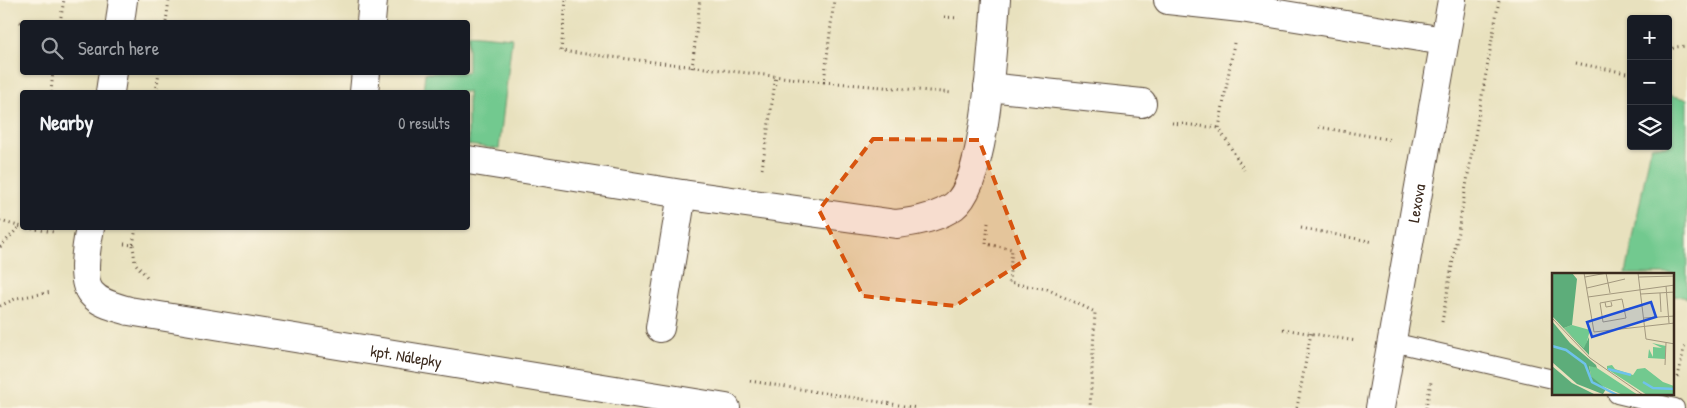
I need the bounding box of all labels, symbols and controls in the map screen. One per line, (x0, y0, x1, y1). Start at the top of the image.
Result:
map controls (1627, 15, 1672, 150)
button: + (1627, 15, 1672, 60)
search box (20, 20, 470, 75)
icon: search (38, 34, 66, 62)
text: Search here (78, 35, 159, 61)
button: − (1627, 60, 1672, 105)
button: layers (1627, 105, 1672, 150)
text: Nearby (40, 108, 93, 137)
text: 0 results (398, 112, 450, 134)
street label: Lexova (1402, 182, 1430, 224)
inset map (1552, 273, 1674, 396)
street label: kpt. Nálepky (369, 339, 444, 373)

